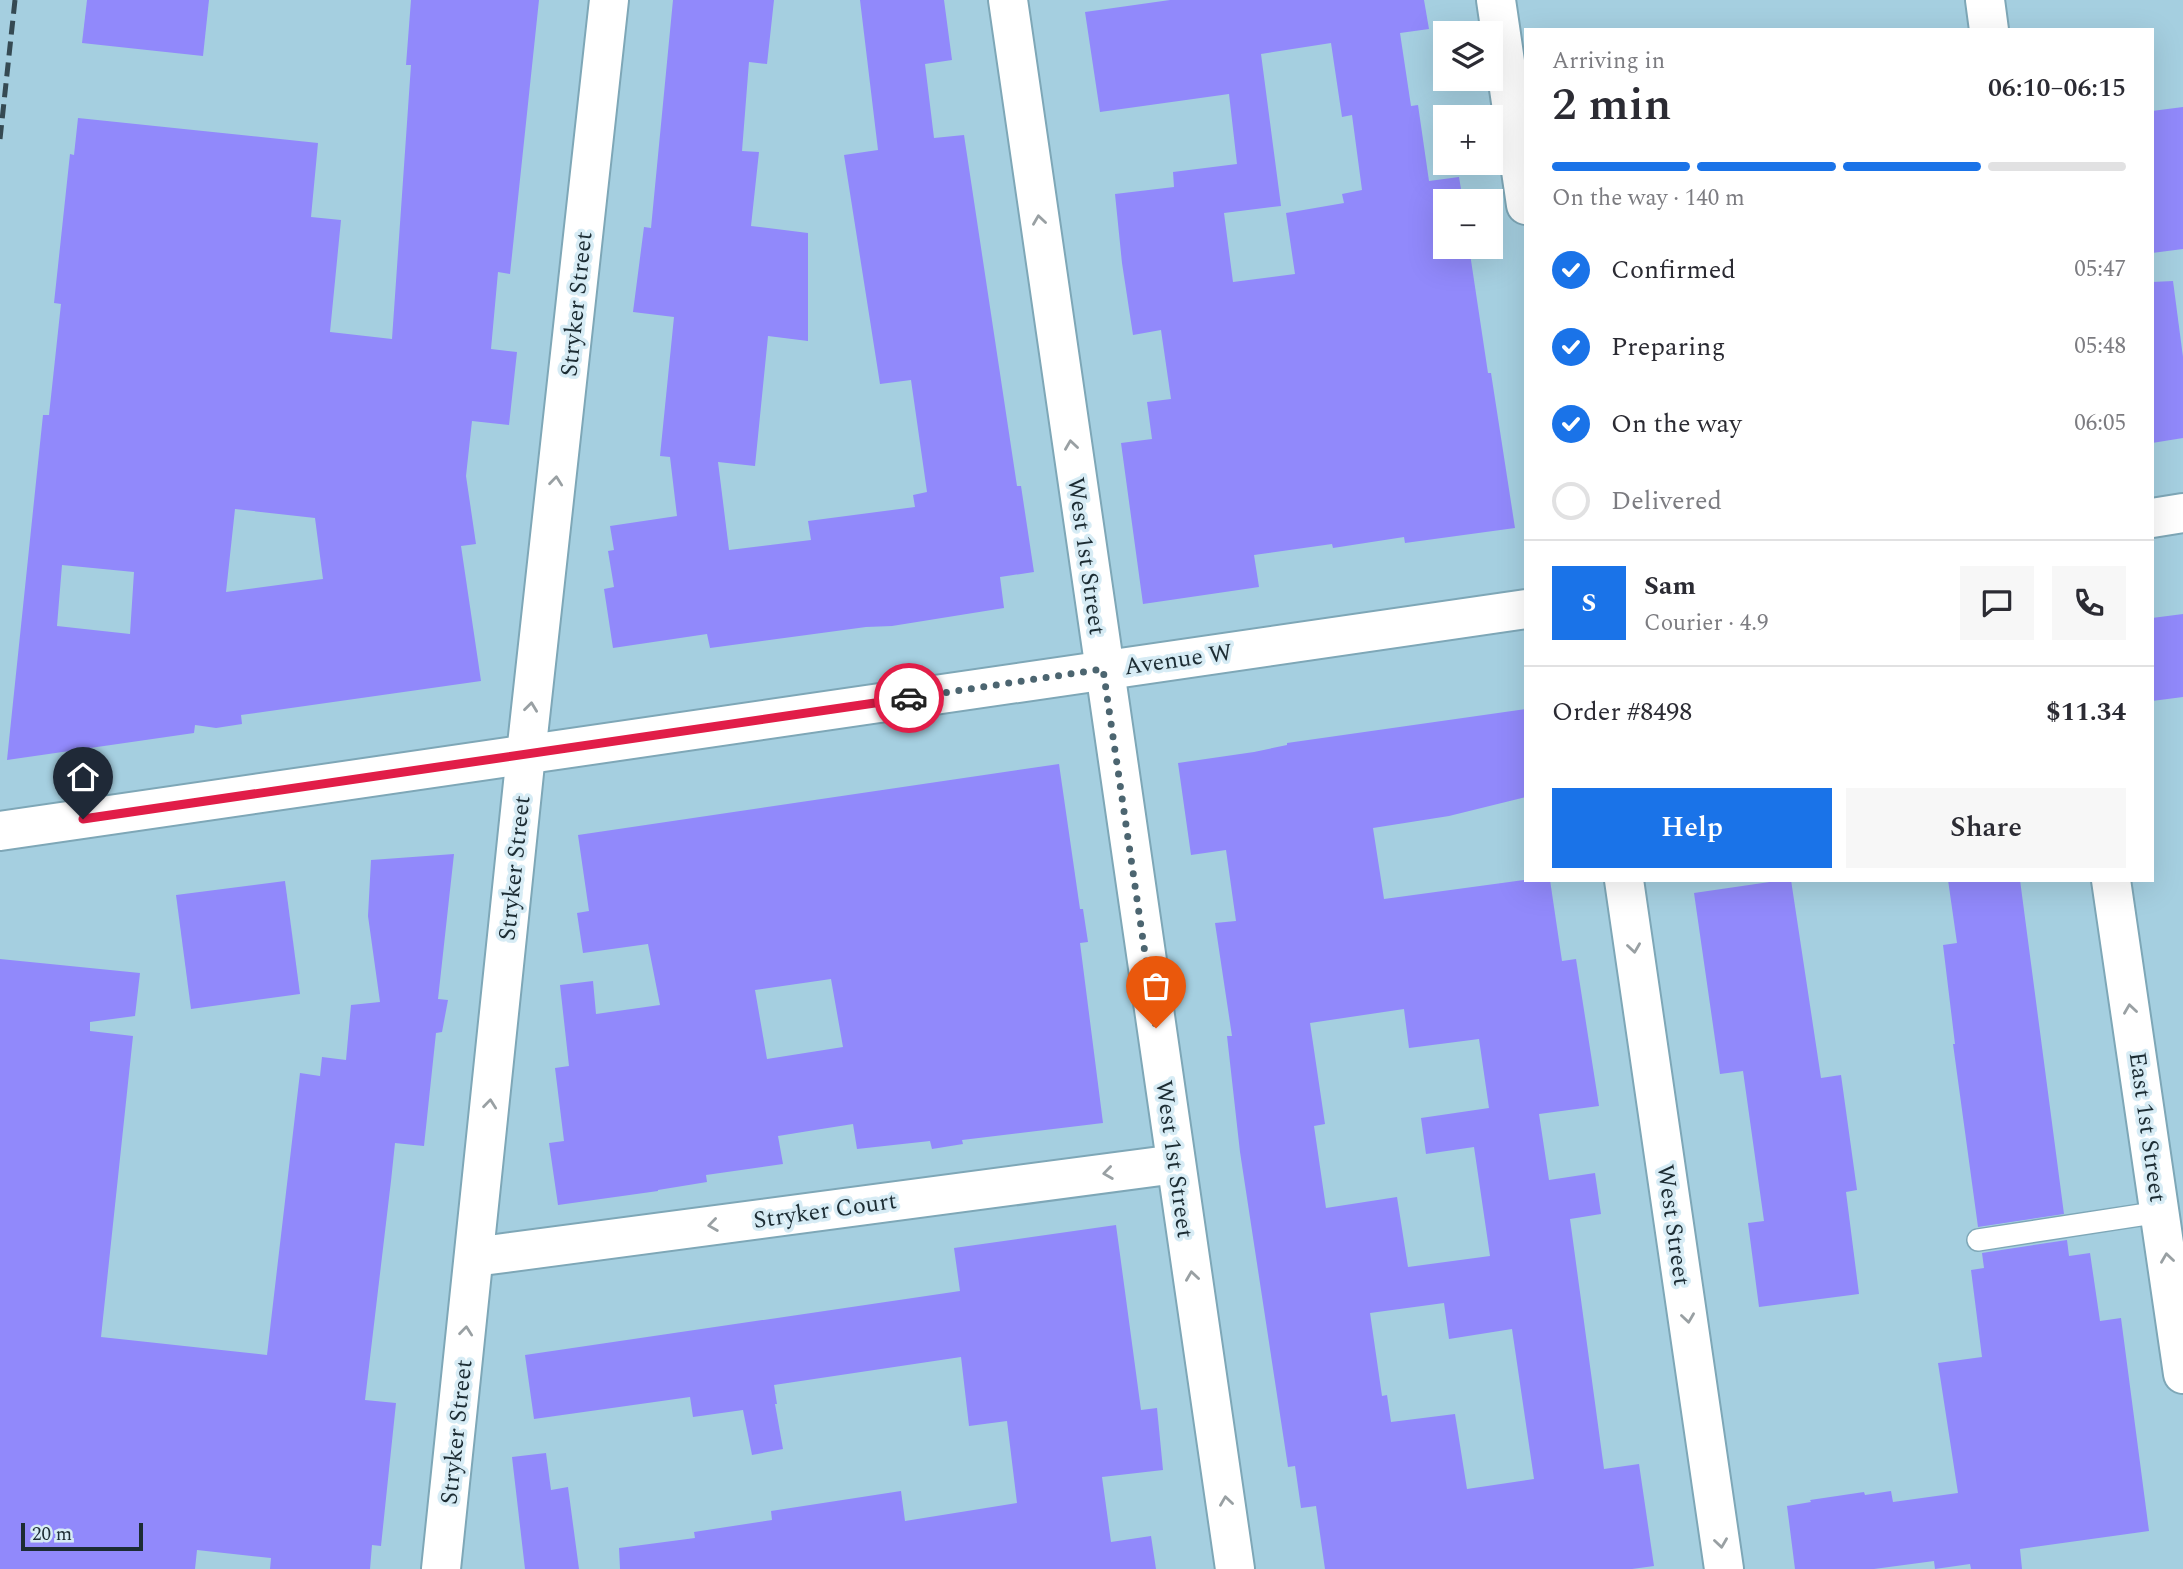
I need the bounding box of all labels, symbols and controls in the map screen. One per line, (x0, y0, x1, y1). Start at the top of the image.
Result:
map controls (1433, 21, 1503, 259)
button: layers (1433, 21, 1503, 91)
text: Arriving in (1552, 44, 1665, 79)
text: 06:10–06:15 (1988, 68, 2126, 108)
text: 2 min (1552, 70, 1671, 140)
button: + (1433, 105, 1503, 175)
text: On the way · 140 m (1552, 181, 1745, 216)
button: − (1433, 189, 1503, 259)
one-way arrow (1032, 214, 1047, 226)
street label: Stryker Street (551, 230, 603, 378)
text: Confirmed (1611, 250, 1736, 290)
icon: check (1552, 251, 1590, 289)
text: 05:47 (2074, 252, 2126, 287)
text: Preparing (1611, 327, 1725, 367)
icon: check (1552, 328, 1590, 366)
text: 05:48 (2074, 329, 2126, 364)
text: On the way (1611, 404, 1742, 444)
icon: check (1552, 405, 1590, 443)
text: 06:05 (2074, 406, 2126, 441)
one-way arrow (1064, 439, 1079, 451)
one-way arrow (548, 475, 563, 486)
street label: West 1st Street (1057, 475, 1115, 637)
text: Delivered (1611, 481, 1722, 521)
text: Sam (1644, 566, 1696, 606)
button: chat (1960, 566, 2034, 640)
button: phone (2052, 566, 2126, 640)
text: S (1582, 583, 1596, 623)
text: Courier · 4.9 (1644, 606, 1769, 641)
street label: Avenue W (1122, 635, 1235, 685)
courier (874, 663, 944, 733)
icon: car (890, 679, 928, 717)
text: Order #8498 (1552, 692, 1692, 732)
text: $11.34 (2046, 692, 2126, 732)
one-way arrow (524, 702, 539, 713)
pin (53, 747, 113, 819)
icon: home (64, 758, 102, 796)
button: Help (1552, 788, 1832, 868)
button: Share (1846, 788, 2126, 868)
street label: Stryker Street (489, 794, 541, 942)
one-way arrow (1626, 942, 1641, 954)
pin (1126, 956, 1186, 1028)
icon: bag (1137, 967, 1175, 1005)
one-way arrow (2123, 1003, 2138, 1015)
street label: East 1st Street (2119, 1050, 2175, 1205)
street label: West 1st Street (1145, 1078, 1203, 1240)
one-way arrow (482, 1098, 497, 1110)
street label: West Street (1647, 1162, 1699, 1288)
one-way arrow (1102, 1165, 1114, 1180)
street label: Stryker Court (751, 1183, 899, 1239)
one-way arrow (707, 1218, 719, 1233)
one-way arrow (2159, 1252, 2174, 1264)
one-way arrow (1185, 1271, 1200, 1282)
one-way arrow (1680, 1312, 1695, 1324)
one-way arrow (458, 1325, 473, 1336)
street label: Stryker Street (431, 1358, 483, 1506)
one-way arrow (1218, 1496, 1233, 1507)
scale bar (21, 1520, 144, 1552)
text: 20 m (32, 1520, 72, 1549)
one-way arrow (1713, 1538, 1728, 1549)

